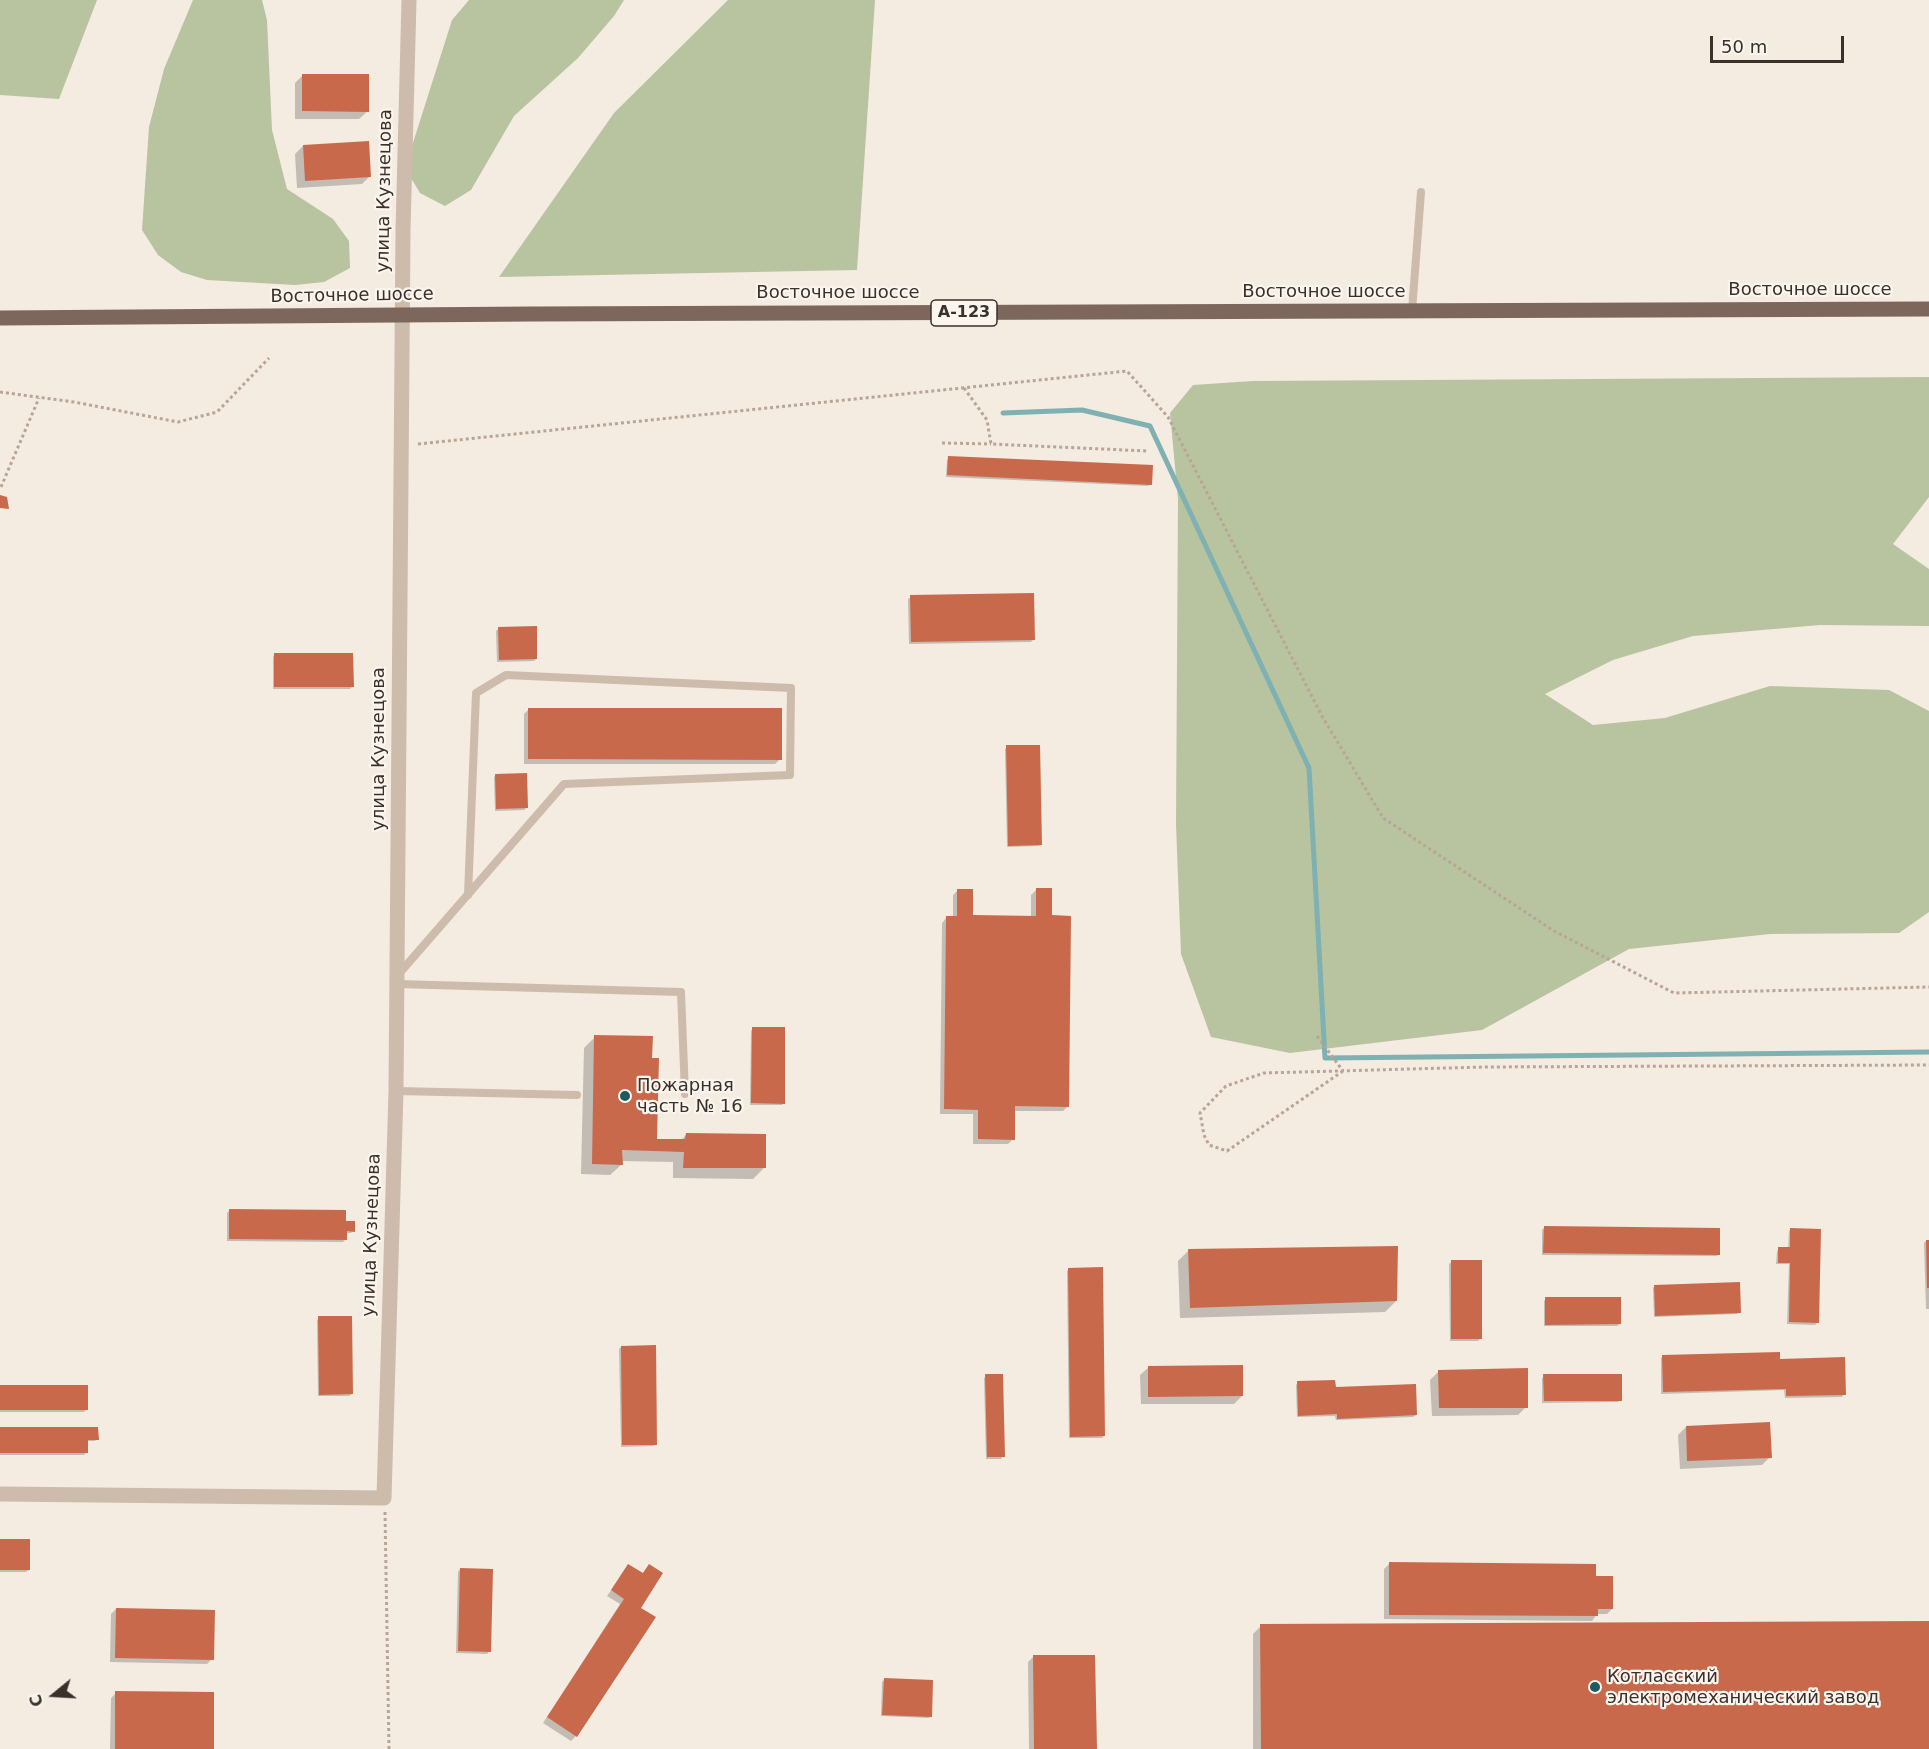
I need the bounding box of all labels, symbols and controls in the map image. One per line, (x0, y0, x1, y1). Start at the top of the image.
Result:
scale bar (1713, 24, 1846, 62)
text: 50 m (1721, 36, 1767, 57)
street label: улица Кузнецова (373, 109, 397, 273)
street label: Восточное шоссе (1728, 279, 1892, 301)
street label: Восточное шоссе (1242, 281, 1406, 303)
street label: Восточное шоссе (756, 282, 920, 304)
street label: Восточное шоссе (270, 284, 434, 308)
road number: А-123 (931, 300, 997, 326)
street label: улица Кузнецова (368, 667, 390, 831)
place label: Пожарная часть № 16 (637, 1075, 743, 1118)
marker: Пожарная часть № 16 (618, 1089, 632, 1103)
street label: улица Кузнецова (358, 1153, 386, 1317)
north arrow (24, 1665, 84, 1725)
place label: Котласский электромеханический завод (1607, 1666, 1879, 1708)
marker: Котласский электромеханический завод (1588, 1680, 1602, 1694)
text: С (26, 1692, 47, 1709)

